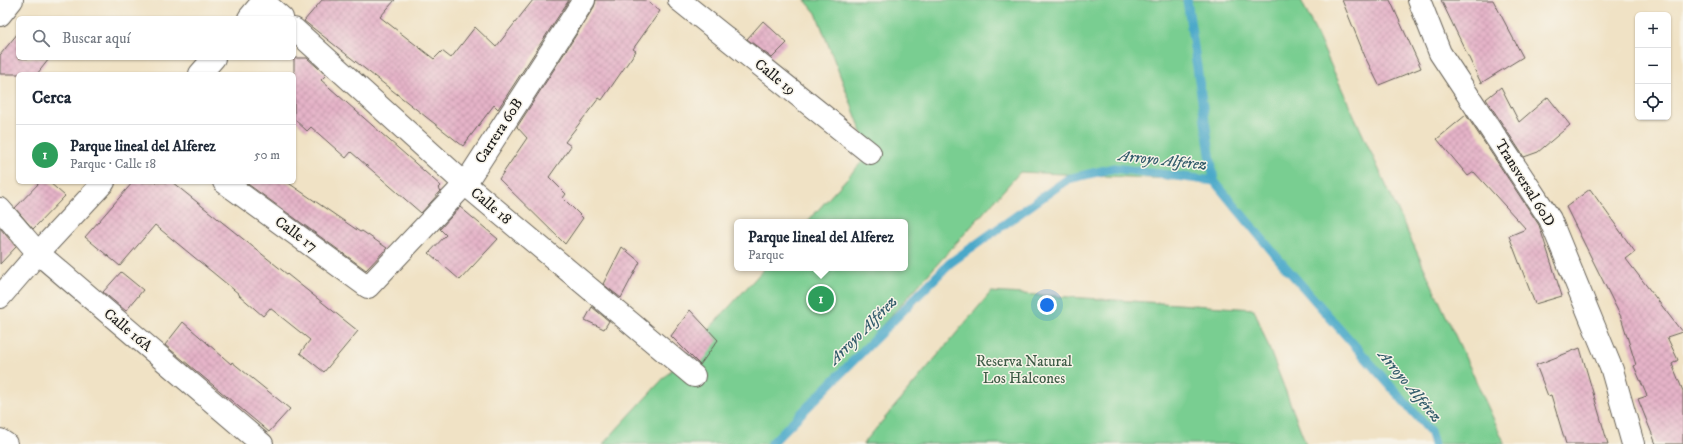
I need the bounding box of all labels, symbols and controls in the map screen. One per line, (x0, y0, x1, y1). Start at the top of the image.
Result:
map controls (1635, 12, 1671, 120)
button: + (1635, 12, 1671, 48)
search box (16, 16, 296, 60)
icon: search (30, 27, 52, 49)
text: Buscar aquí (62, 29, 130, 48)
button: − (1635, 48, 1671, 84)
street label: Calle 19 (750, 55, 800, 99)
button: locate (1635, 84, 1671, 120)
text: Cerca (32, 87, 71, 109)
street label: Carrera 60B (471, 95, 527, 167)
street label: Transversal 60D (1491, 136, 1559, 230)
text: Parque lineal del Alferez (70, 137, 216, 156)
water label: Arroyo Alférez (1116, 145, 1208, 175)
text: 1 (43, 147, 47, 163)
text: 50 m (254, 147, 280, 163)
text: Parque · Calle 18 (70, 156, 156, 172)
street label: Calle 18 (467, 183, 515, 229)
street label: Calle 17 (271, 212, 321, 256)
popup (734, 219, 908, 271)
text: Parque lineal del Alferez (748, 228, 894, 247)
text: Parque (748, 247, 784, 263)
pin: 1 (808, 284, 834, 314)
water label: Arroyo Alférez (823, 292, 901, 370)
your location (1037, 295, 1057, 315)
street label: Calle 16A (100, 304, 156, 356)
water label: Arroyo Alférez (1373, 344, 1446, 426)
park label: Reserva Natural Los Halcones (976, 352, 1073, 388)

